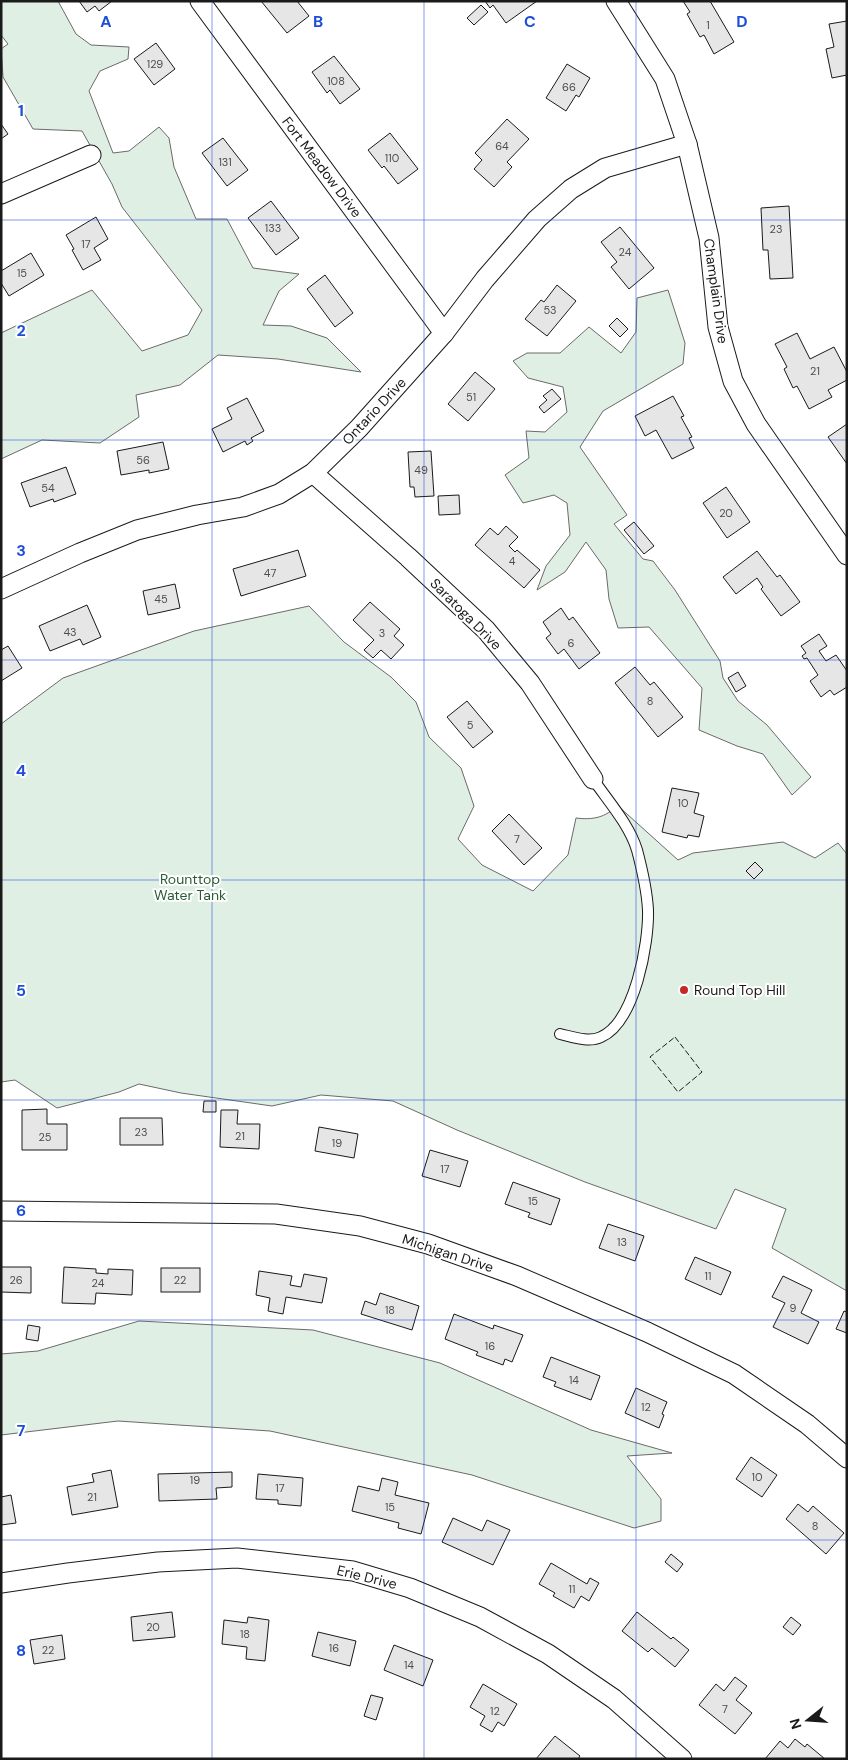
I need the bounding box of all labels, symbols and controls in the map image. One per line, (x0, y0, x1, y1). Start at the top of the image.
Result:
text: A (100, 11, 112, 32)
text: B (313, 11, 323, 32)
text: C (524, 11, 536, 32)
text: D (736, 11, 748, 32)
house number: 1 (706, 18, 710, 32)
house number: 129 (147, 57, 163, 71)
house number: 108 (327, 74, 345, 88)
house number: 66 (562, 80, 576, 94)
text: 1 (18, 100, 24, 121)
street label: Fort Meadow Drive (278, 113, 366, 221)
house number: 64 (495, 139, 509, 153)
house number: 110 (385, 151, 399, 165)
house number: 131 (218, 155, 232, 169)
house number: 133 (265, 221, 281, 235)
house number: 23 (770, 222, 782, 236)
house number: 17 (81, 237, 91, 251)
street label: Champlain Drive (700, 237, 732, 345)
house number: 24 (619, 245, 632, 259)
house number: 15 (17, 266, 27, 280)
house number: 53 (543, 303, 557, 317)
text: 2 (16, 320, 26, 341)
house number: 21 (810, 364, 820, 378)
street label: Ontario Drive (338, 373, 410, 448)
house number: 51 (466, 390, 476, 404)
house number: 56 (136, 453, 150, 467)
house number: 49 (414, 463, 428, 477)
house number: 54 (41, 481, 55, 495)
house number: 20 (719, 506, 733, 520)
text: 3 (16, 540, 26, 561)
house number: 4 (509, 554, 516, 568)
house number: 47 (264, 566, 276, 580)
street label: Saratoga Drive (426, 574, 506, 654)
house number: 45 (154, 592, 168, 606)
house number: 43 (63, 625, 77, 639)
house number: 3 (379, 626, 385, 640)
house number: 6 (568, 636, 575, 650)
house number: 8 (647, 694, 653, 708)
house number: 5 (467, 718, 474, 732)
text: 4 (16, 760, 26, 781)
house number: 10 (678, 796, 688, 810)
house number: 7 (514, 832, 520, 846)
park label: Rounttop Water Tank (154, 870, 226, 904)
text: 5 (16, 980, 26, 1001)
place label: Round Top Hill (694, 981, 785, 999)
marker: Round Top Hill (678, 984, 690, 996)
house number: 23 (135, 1125, 147, 1139)
house number: 21 (235, 1129, 245, 1143)
house number: 25 (38, 1130, 52, 1144)
house number: 19 (332, 1136, 342, 1150)
house number: 17 (440, 1162, 450, 1176)
house number: 15 (528, 1194, 538, 1208)
text: 6 (16, 1200, 26, 1221)
street label: Michigan Drive (400, 1230, 496, 1276)
house number: 13 (617, 1235, 627, 1249)
house number: 11 (705, 1269, 711, 1283)
house number: 26 (9, 1273, 23, 1287)
house number: 22 (174, 1273, 186, 1287)
house number: 24 (92, 1276, 105, 1290)
house number: 9 (790, 1301, 797, 1315)
house number: 18 (385, 1303, 395, 1317)
house number: 16 (485, 1339, 495, 1353)
house number: 14 (569, 1373, 579, 1387)
house number: 12 (641, 1400, 651, 1414)
text: 7 (17, 1420, 26, 1441)
house number: 10 (752, 1470, 762, 1484)
house number: 19 (190, 1473, 200, 1487)
house number: 17 (275, 1481, 285, 1495)
house number: 21 (87, 1490, 97, 1504)
house number: 15 (385, 1500, 395, 1514)
house number: 8 (812, 1519, 818, 1533)
street label: Erie Drive (335, 1561, 399, 1593)
house number: 11 (569, 1582, 575, 1596)
house number: 20 (146, 1620, 160, 1634)
house number: 18 (240, 1627, 250, 1641)
text: 8 (16, 1640, 26, 1661)
house number: 16 (329, 1641, 339, 1655)
house number: 22 (42, 1643, 54, 1657)
house number: 14 (404, 1658, 414, 1672)
north arrow (783, 1695, 833, 1745)
house number: 7 (722, 1702, 728, 1716)
house number: 12 (490, 1704, 500, 1718)
text: N (785, 1716, 806, 1731)

